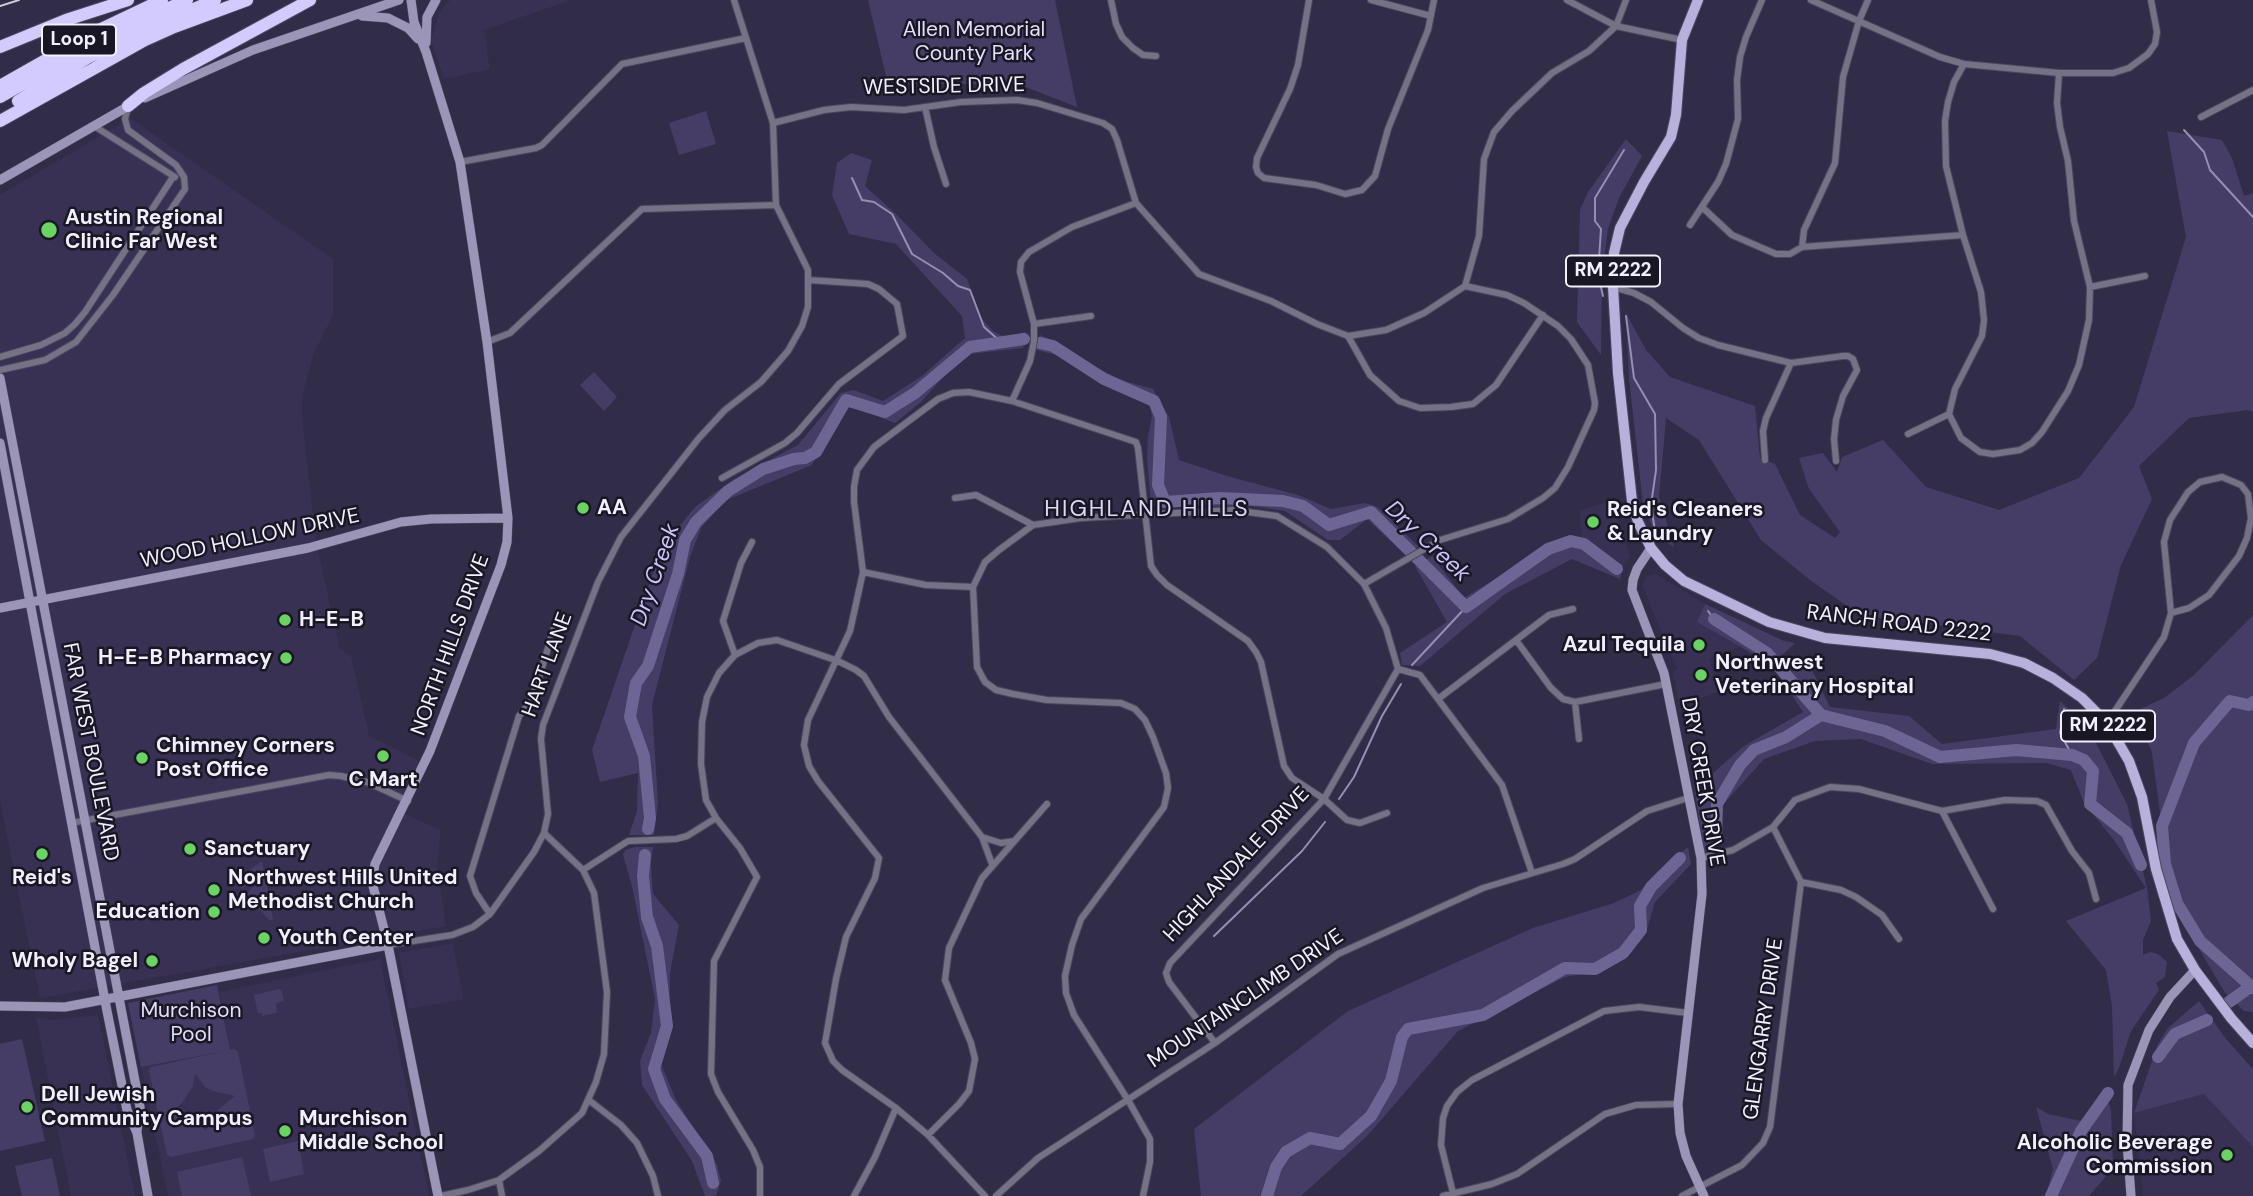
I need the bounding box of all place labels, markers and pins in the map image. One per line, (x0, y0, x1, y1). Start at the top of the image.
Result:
place label: Austin Regional Clinic Far West (65, 205, 223, 255)
marker: Austin Regional Clinic Far West (39, 220, 59, 240)
place label: AA (597, 495, 627, 521)
place label: Reid's Cleaners & Laundry (1607, 497, 1763, 547)
marker: AA (575, 500, 591, 516)
marker: Reid's Cleaners & Laundry (1585, 514, 1601, 530)
place label: H-E-B (299, 607, 364, 633)
marker: H-E-B (277, 612, 293, 628)
place label: Azul Tequila (1563, 632, 1685, 658)
marker: Azul Tequila (1691, 637, 1707, 653)
place label: H-E-B Pharmacy (98, 645, 272, 671)
marker: H-E-B Pharmacy (278, 650, 294, 666)
place label: Northwest Veterinary Hospital (1715, 650, 1914, 700)
marker: Northwest Veterinary Hospital (1693, 667, 1709, 683)
place label: Chimney Corners Post Office (156, 733, 335, 783)
marker: C Mart (375, 748, 391, 764)
marker: Chimney Corners Post Office (134, 750, 150, 766)
place label: C Mart (348, 767, 418, 793)
place label: Sanctuary (204, 836, 310, 862)
marker: Sanctuary (182, 841, 198, 857)
marker: Reid's (34, 846, 50, 862)
place label: Reid's (12, 865, 72, 891)
place label: Northwest Hills United Methodist Church (228, 865, 458, 915)
marker: Northwest Hills United Methodist Church (206, 882, 222, 898)
place label: Education (96, 899, 200, 925)
marker: Education (206, 904, 222, 920)
place label: Youth Center (278, 925, 413, 951)
marker: Youth Center (256, 930, 272, 946)
place label: Wholy Bagel (12, 948, 138, 974)
marker: Wholy Bagel (144, 953, 160, 969)
place label: Dell Jewish Community Campus (41, 1082, 253, 1132)
marker: Dell Jewish Community Campus (19, 1099, 35, 1115)
place label: Murchison Middle School (299, 1106, 444, 1156)
marker: Murchison Middle School (277, 1123, 293, 1139)
place label: Alcoholic Beverage Commission (2017, 1130, 2213, 1180)
marker: Alcoholic Beverage Commission (2219, 1147, 2235, 1163)

